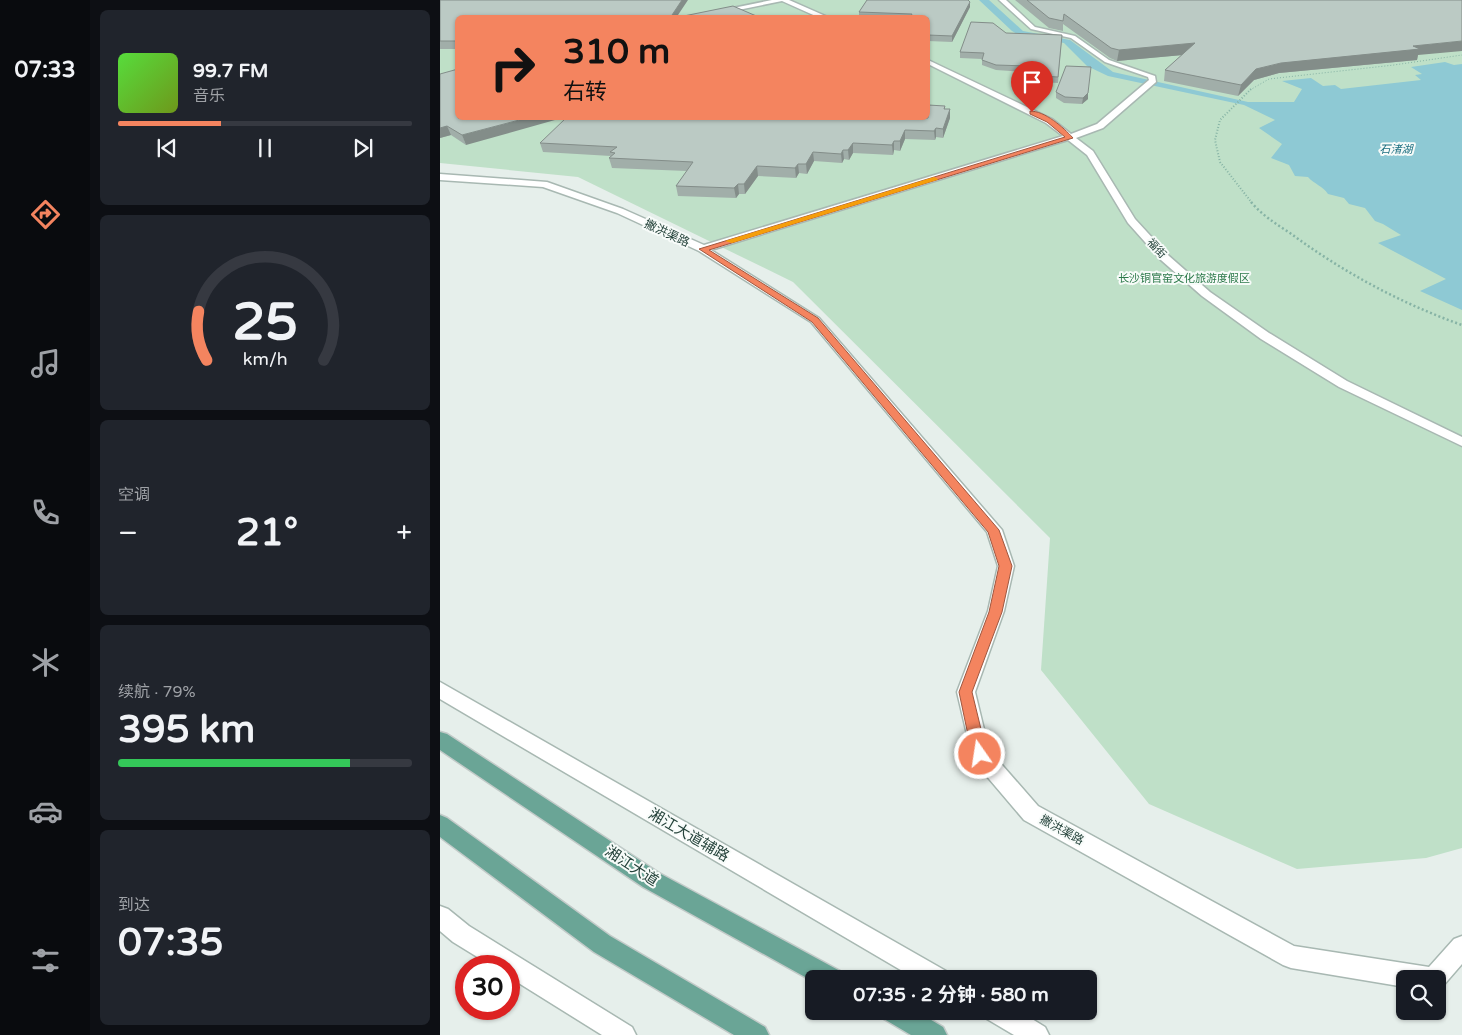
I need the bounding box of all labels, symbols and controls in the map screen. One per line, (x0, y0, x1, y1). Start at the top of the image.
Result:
text: 310 m (563, 31, 670, 73)
icon: right (480, 35, 545, 100)
text: 07:33 (15, 57, 75, 83)
text: 99.7 FM (193, 60, 268, 82)
pin (1011, 61, 1053, 112)
icon: arrive (1018, 68, 1046, 96)
text: 右转 (563, 79, 607, 105)
text: 音乐 (193, 86, 225, 106)
icon: previous (153, 134, 181, 162)
icon: pause (251, 134, 279, 162)
icon: next (349, 134, 377, 162)
water label: 石渚湖 (1380, 143, 1414, 156)
icon: directions (28, 197, 63, 232)
street label: 撇洪渠路 (642, 217, 692, 249)
street label: 福街 (1144, 236, 1169, 261)
park label: 长沙铜官窑文化旅游度假区 (1118, 272, 1250, 285)
text: 25 (232, 291, 298, 354)
icon: music (28, 346, 63, 381)
text: km/h (243, 349, 287, 370)
text: 空调 (118, 485, 150, 505)
icon: phone (28, 495, 63, 530)
text: 21° (236, 510, 298, 556)
text: − (118, 516, 138, 550)
text: + (396, 516, 412, 550)
icon: climate (28, 645, 63, 680)
text: 续航 · 79% (118, 682, 196, 702)
text: 395 km (118, 707, 255, 753)
position arrow (953, 727, 1005, 779)
icon: car (28, 794, 63, 829)
street label: 湘江大道辅路 (646, 805, 732, 865)
street label: 撇洪渠路 (1038, 812, 1086, 848)
street label: 湘江大道 (602, 842, 662, 890)
text: 到达 (118, 895, 150, 915)
text: 07:35 (118, 920, 223, 966)
icon: filters (28, 943, 63, 978)
speed limit sign: 30 (455, 955, 520, 1020)
map controls (1396, 970, 1446, 1020)
button: search (1396, 970, 1446, 1020)
text: 07:35 · 2 分钟 · 580 m (853, 984, 1049, 1006)

